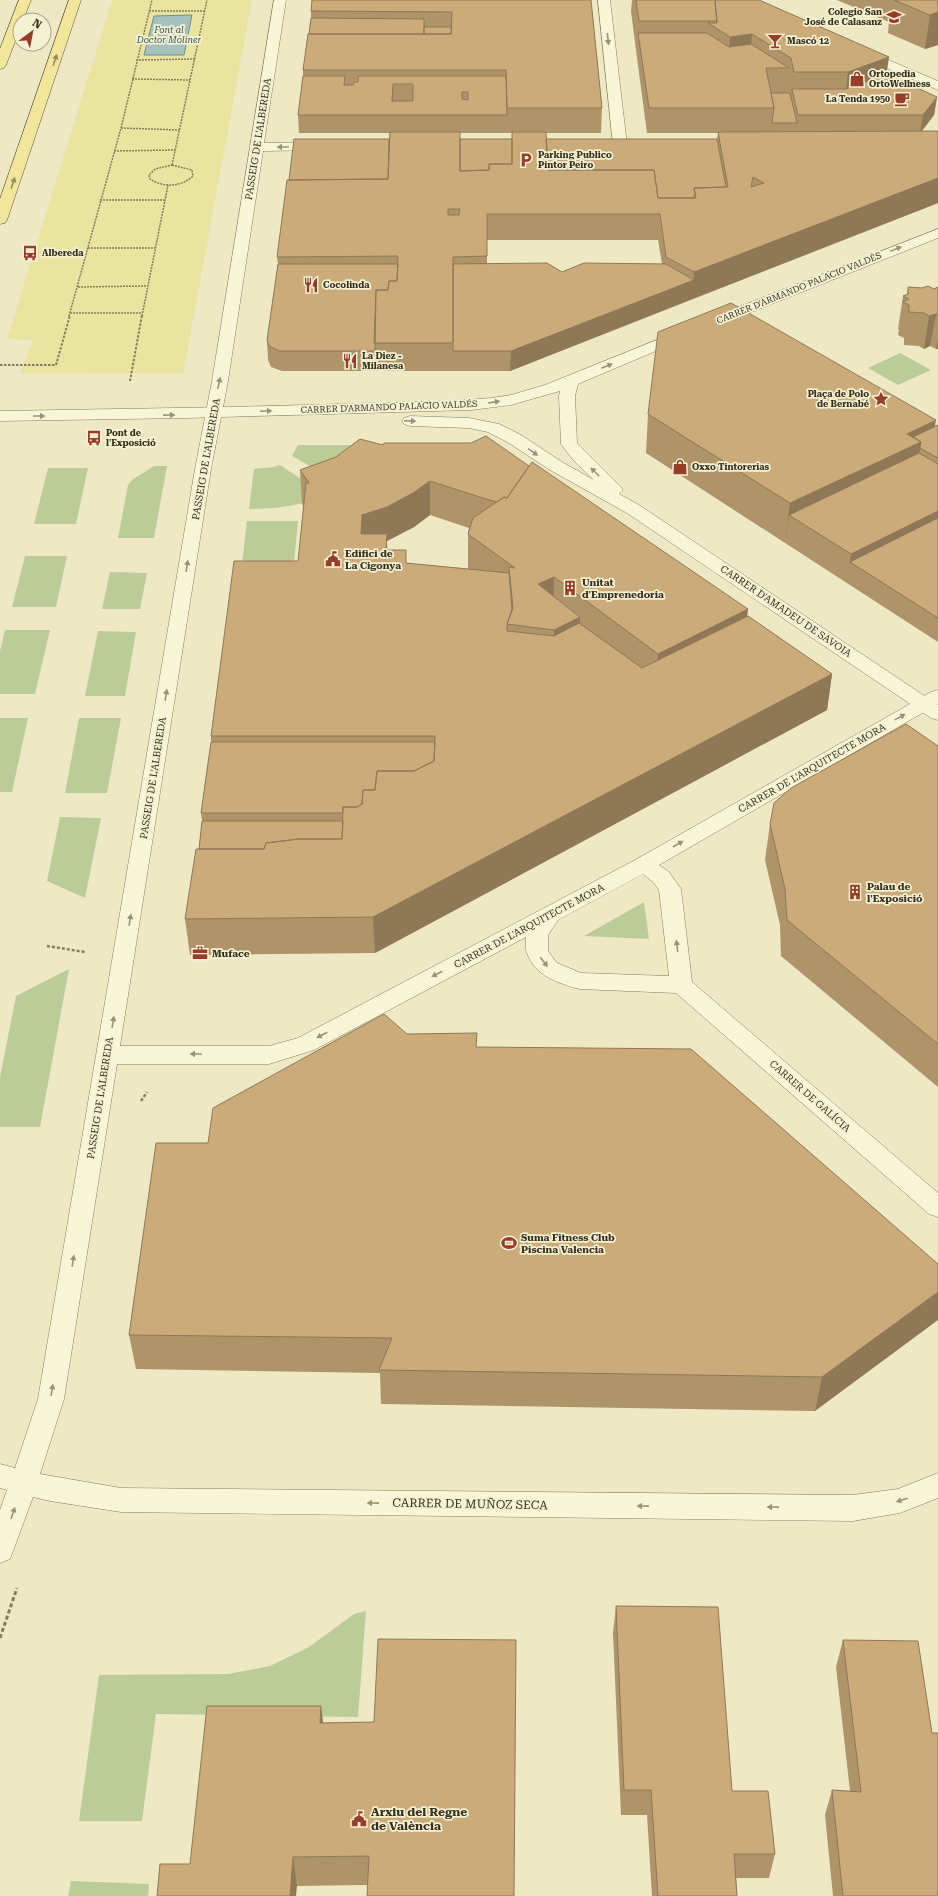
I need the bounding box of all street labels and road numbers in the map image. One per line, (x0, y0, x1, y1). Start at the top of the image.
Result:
street label: PASSEIG DE L'ALBEREDA (243, 77, 273, 201)
street label: CARRER D'ARMANDO PALACIO VALDÉS (715, 249, 883, 326)
street label: PASSEIG DE L'ALBEREDA (190, 397, 222, 521)
street label: CARRER D'ARMANDO PALACIO VALDÉS (300, 398, 478, 415)
street label: CARRER D'AMADEU DE SAVOIA (718, 563, 854, 659)
street label: PASSEIG DE L'ALBEREDA (138, 716, 168, 840)
street label: CARRER DE L'ARQUITECTE MORA (736, 721, 888, 815)
street label: CARRER DE L'ARQUITECTE MORA (452, 882, 606, 970)
street label: PASSEIG DE L'ALBEREDA (85, 1036, 115, 1160)
street label: CARRER DE GALÍCIA (767, 1058, 853, 1134)
street label: CARRER DE MUÑOZ SECA (392, 1496, 548, 1512)

